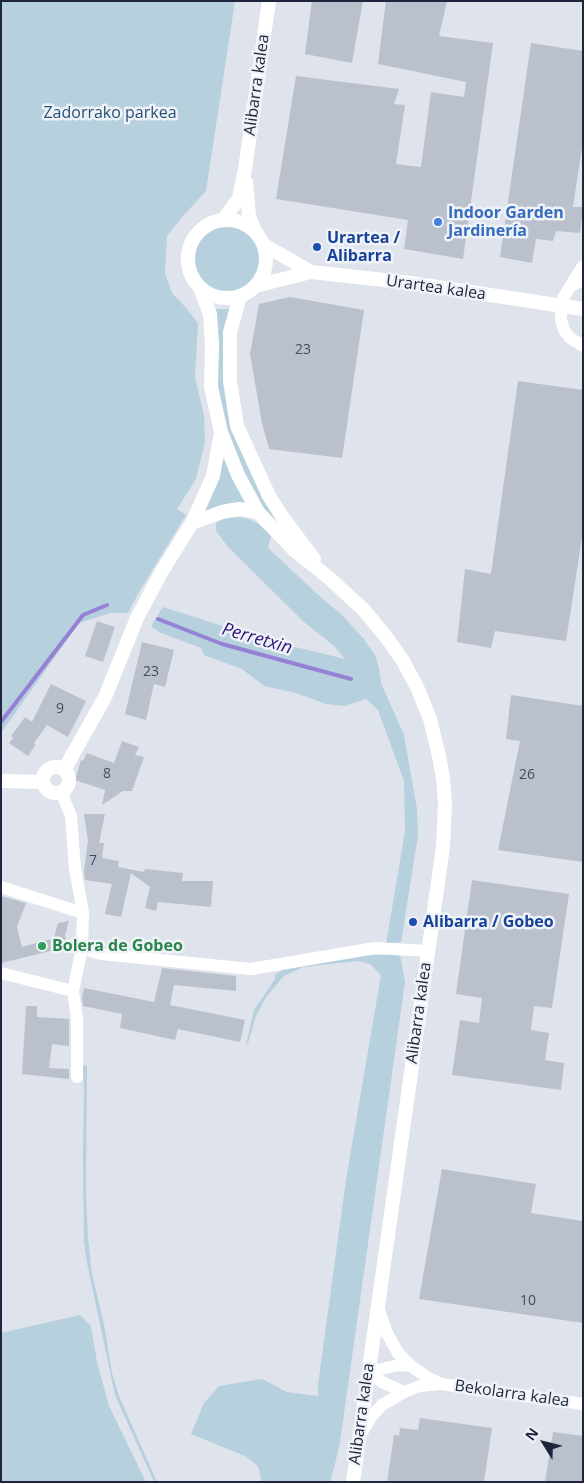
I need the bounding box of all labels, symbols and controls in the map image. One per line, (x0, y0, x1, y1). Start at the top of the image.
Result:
street label: Alibarra kalea (240, 33, 274, 137)
park label: Zadorrako parkea (43, 103, 177, 123)
place label: Indoor Garden Jardinería (448, 203, 564, 241)
marker: Indoor Garden Jardinería (432, 216, 444, 228)
place label: Urartea / Alibarra (327, 228, 400, 266)
marker: Urartea / Alibarra (311, 241, 323, 253)
street label: Urartea kalea (385, 271, 487, 305)
house number: 23 (295, 342, 311, 358)
water label: Perretxin (220, 619, 294, 659)
house number: 23 (143, 664, 159, 680)
house number: 9 (56, 701, 64, 717)
house number: 8 (103, 766, 111, 782)
house number: 26 (519, 767, 535, 783)
house number: 7 (89, 853, 97, 869)
place label: Alibarra / Gobeo (423, 912, 554, 932)
marker: Alibarra / Gobeo (407, 916, 419, 928)
place label: Bolera de Gobeo (52, 936, 183, 956)
marker: Bolera de Gobeo (36, 940, 48, 952)
street label: Alibarra kalea (402, 961, 436, 1065)
house number: 10 (520, 1293, 536, 1309)
street label: Alibarra kalea (345, 1362, 379, 1466)
street label: Bekolarra kalea (453, 1376, 571, 1412)
north arrow (519, 1418, 569, 1468)
text: N (520, 1424, 542, 1444)

